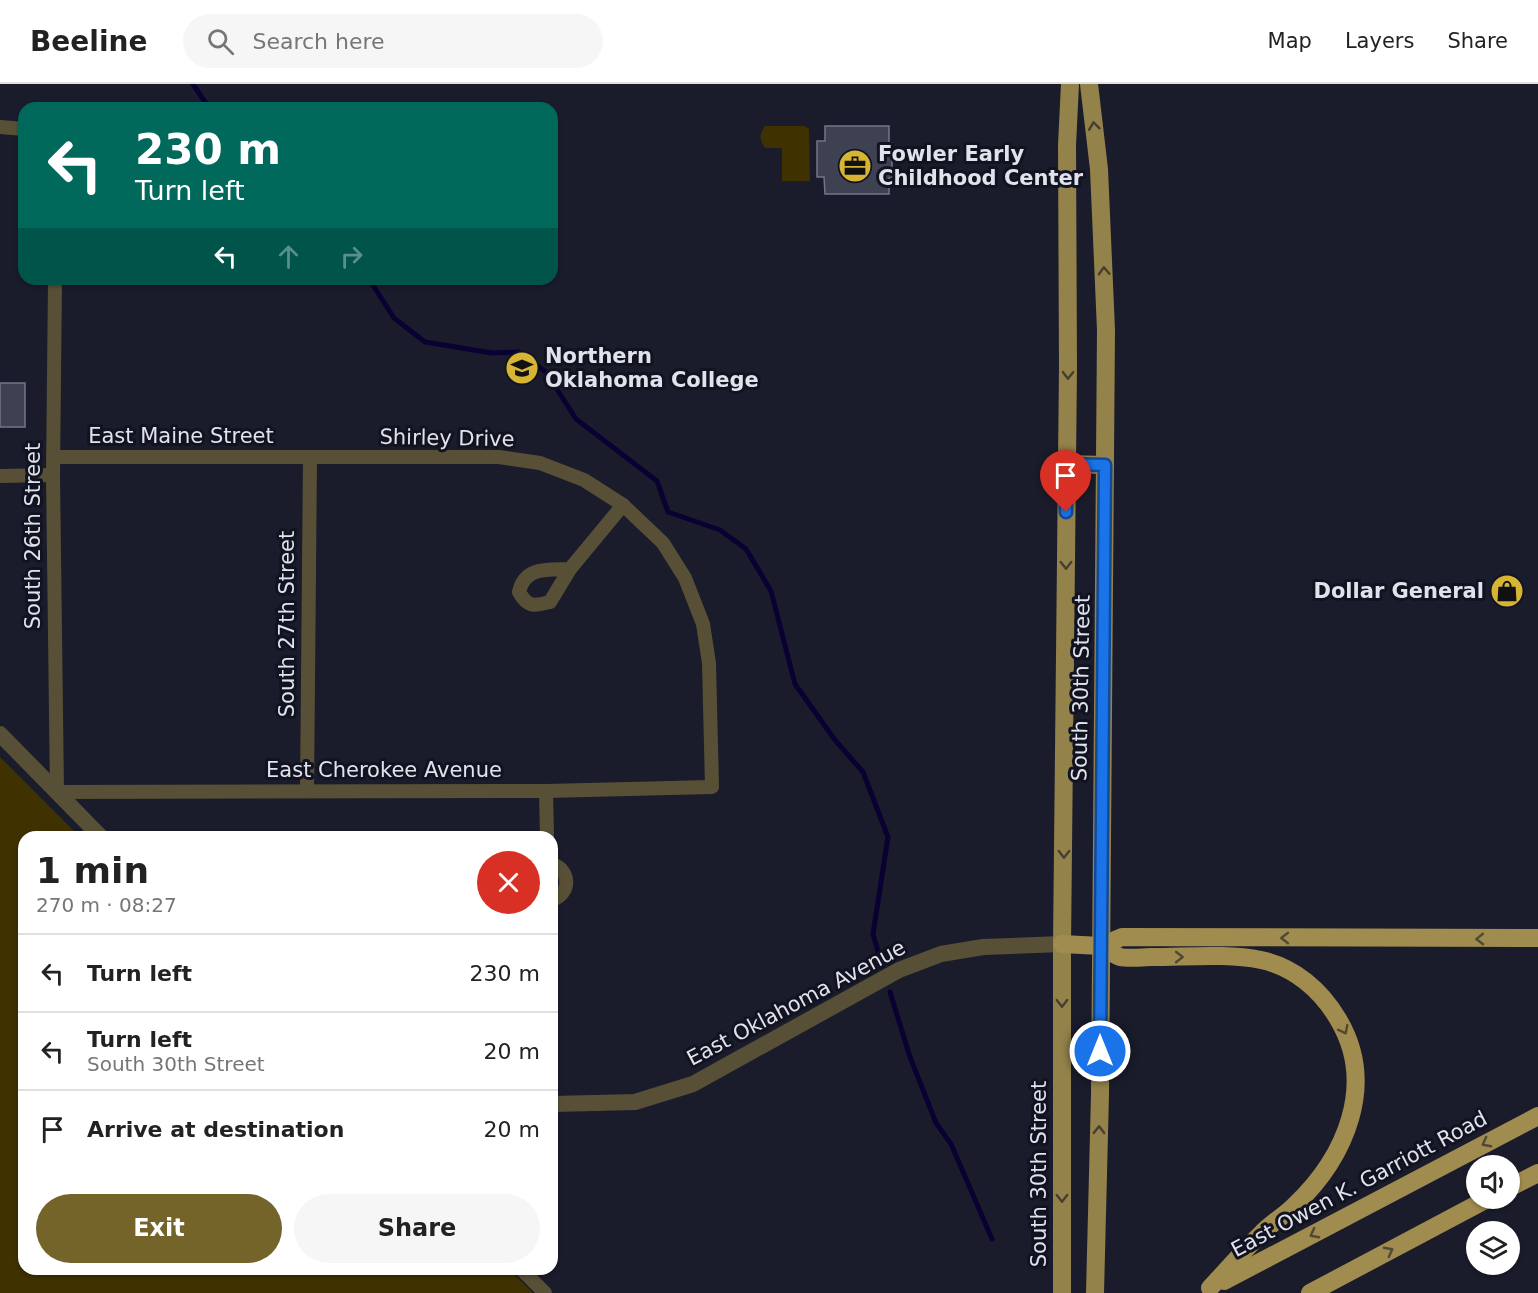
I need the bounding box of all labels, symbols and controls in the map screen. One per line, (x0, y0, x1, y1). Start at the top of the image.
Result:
search box (183, 14, 603, 68)
text: Beeline (30, 25, 147, 58)
icon: search (204, 25, 237, 58)
text: Search here (252, 29, 385, 54)
text: Map (1268, 29, 1312, 53)
text: Layers (1345, 29, 1414, 53)
text: Share (1447, 29, 1508, 53)
one-way arrow (1089, 122, 1101, 131)
text: 230 m (135, 125, 281, 174)
icon: left (36, 126, 114, 204)
place label: Fowler Early Childhood Center (878, 142, 1084, 190)
office icon: Fowler Early Childhood Center (837, 148, 873, 184)
text: Turn left (135, 175, 245, 206)
icon: left (209, 240, 242, 273)
icon: ahead (272, 240, 305, 273)
icon: right (335, 240, 368, 273)
one-way arrow (1097, 267, 1110, 276)
place label: Northern Oklahoma College (545, 344, 759, 392)
school or university icon: Northern Oklahoma College (504, 350, 540, 386)
one-way arrow (1062, 371, 1074, 380)
street label: East Maine Street (88, 424, 274, 448)
street label: Shirley Drive (379, 425, 515, 451)
street label: South 26th Street (21, 443, 45, 629)
pin (1040, 450, 1091, 512)
icon: arrive (1049, 459, 1082, 492)
street label: South 27th Street (275, 531, 299, 717)
one-way arrow (1060, 560, 1072, 569)
shop icon: Dollar General (1489, 573, 1525, 609)
place label: Dollar General (1314, 579, 1484, 603)
street label: South 30th Street (1067, 595, 1095, 781)
street label: East Cherokee Avenue (266, 758, 502, 782)
one-way arrow (1057, 849, 1070, 858)
text: 1 min (36, 850, 149, 891)
button: close (477, 851, 540, 914)
text: 270 m · 08:27 (36, 893, 177, 917)
one-way arrow (1280, 932, 1289, 945)
one-way arrow (1475, 933, 1484, 946)
street label: East Oklahoma Avenue (683, 935, 909, 1071)
one-way arrow (1174, 951, 1183, 963)
icon: left (36, 957, 69, 990)
text: Turn left (87, 961, 192, 986)
text: 230 m (470, 961, 540, 986)
one-way arrow (1056, 998, 1068, 1007)
position arrow (1068, 1019, 1132, 1083)
one-way arrow (1337, 1024, 1348, 1034)
text: Turn left (87, 1027, 192, 1052)
icon: left (36, 1035, 69, 1068)
text: 20 m (484, 1039, 540, 1064)
text: South 30th Street (87, 1052, 265, 1076)
street label: South 30th Street (1027, 1081, 1051, 1267)
street label: East Owen K. Garriott Road (1227, 1106, 1491, 1262)
icon: arrive (36, 1113, 69, 1146)
text: Arrive at destination (87, 1117, 344, 1142)
text: 20 m (484, 1117, 540, 1142)
one-way arrow (1093, 1125, 1105, 1134)
one-way arrow (1482, 1136, 1493, 1147)
map controls (1466, 1155, 1520, 1275)
button: sound (1466, 1155, 1520, 1209)
one-way arrow (1056, 1193, 1068, 1202)
button: Exit (36, 1194, 282, 1263)
button: Share (294, 1194, 540, 1263)
button: layers (1466, 1221, 1520, 1275)
one-way arrow (1309, 1227, 1320, 1238)
one-way arrow (1383, 1247, 1394, 1258)

